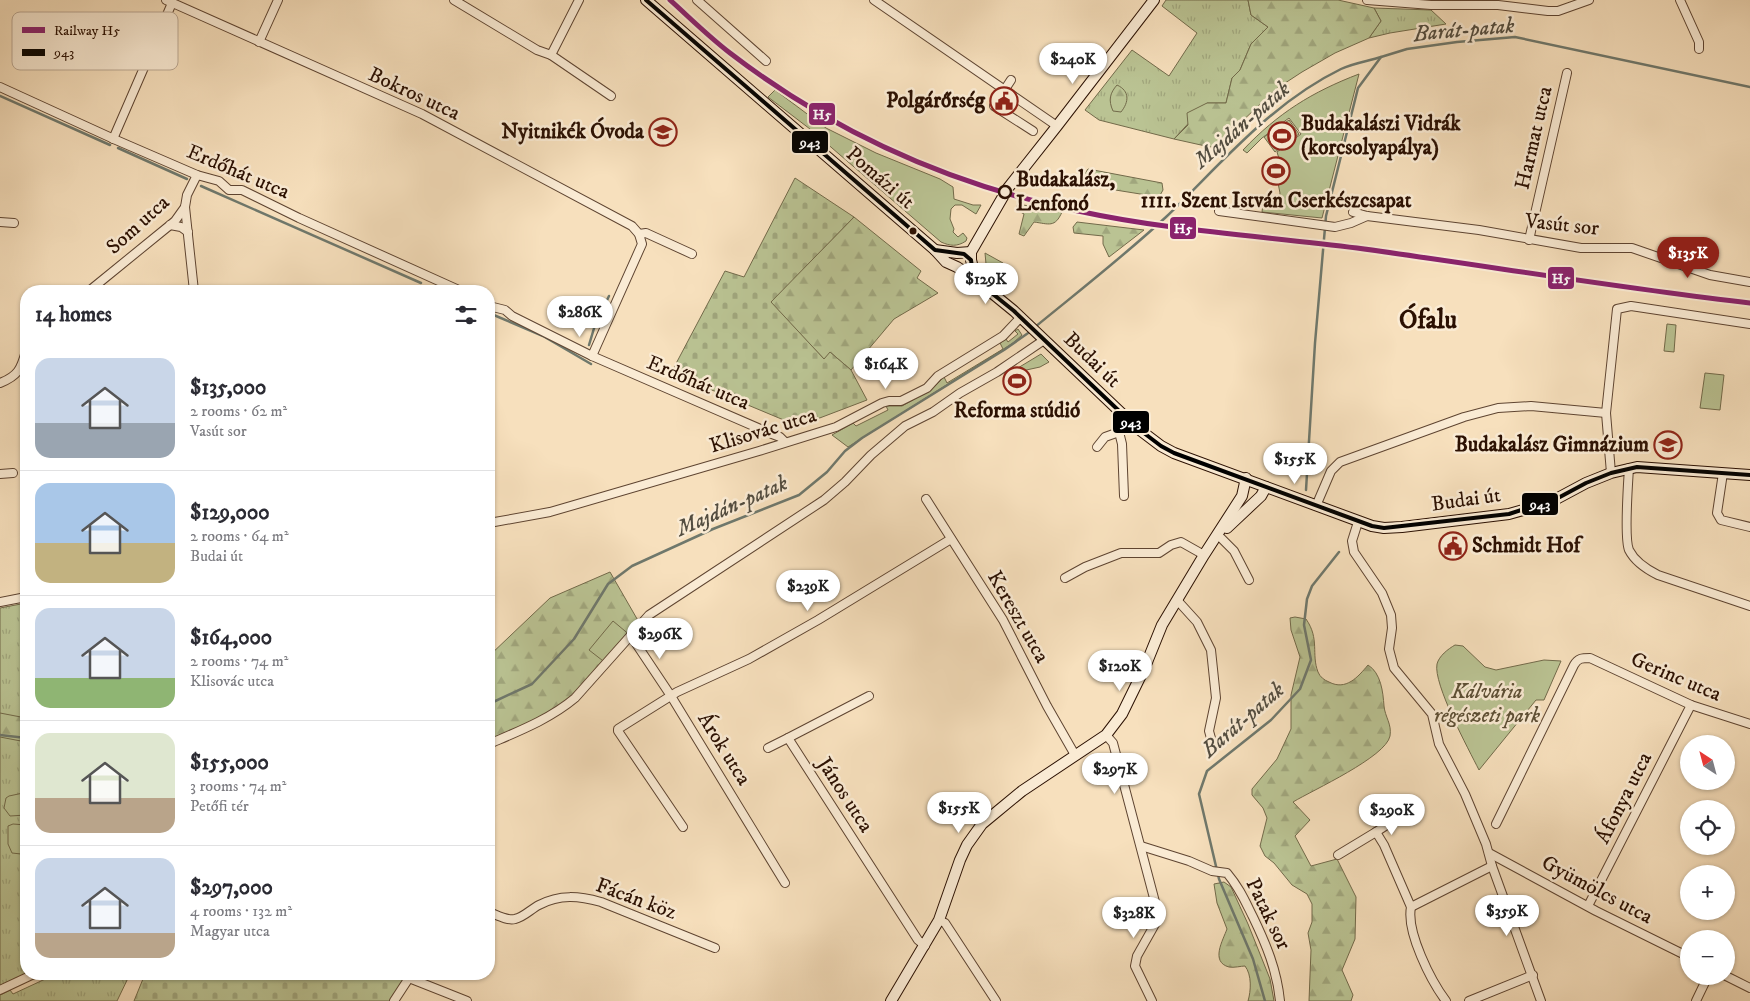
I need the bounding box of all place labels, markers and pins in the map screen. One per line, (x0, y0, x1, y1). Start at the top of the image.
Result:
pin: $240K (1038, 42, 1108, 85)
public building icon: Polgárőrség (989, 86, 1019, 116)
place label: Polgárőrség (886, 88, 986, 114)
place label: Budakalászi Vidrák (korcsolyapálya) (1301, 111, 1461, 161)
place label: Nyitnikék Óvoda (501, 117, 645, 145)
school or university icon: Nyitnikék Óvoda (648, 117, 678, 147)
sports icon: Budakalászi Vidrák (korcsolyapálya) (1267, 121, 1297, 151)
sports icon: 1111. Szent István Cserkészcsapat (1261, 156, 1291, 186)
place label: Budakalász, Lenfonó (1016, 167, 1116, 217)
marker: Budakalász, Lenfonó (998, 185, 1012, 199)
place label: 1111. Szent István Cserkészcsapat (1141, 188, 1412, 214)
unlabelled marker (908, 226, 918, 236)
pin: $135K (1653, 236, 1723, 279)
pin: $129K (951, 262, 1021, 305)
pin: $286K (545, 296, 615, 338)
pin: $164K (851, 348, 921, 390)
sports icon: Reforma stúdió (1002, 366, 1032, 396)
place label: Reforma stúdió (954, 398, 1080, 424)
school or university icon: Budakalász Gimnázium (1653, 430, 1683, 460)
place label: Budakalász Gimnázium (1455, 432, 1649, 458)
pin: $155K (1260, 442, 1330, 485)
public building icon: Schmidt Hof (1438, 531, 1468, 561)
place label: Schmidt Hof (1472, 533, 1583, 559)
pin: $239K (773, 570, 843, 612)
pin: $296K (625, 618, 695, 660)
pin: $120K (1085, 650, 1155, 692)
pin: $297K (1080, 752, 1150, 795)
pin: $155K (924, 792, 994, 834)
pin: $290K (1357, 794, 1427, 836)
pin: $359K (1472, 894, 1542, 937)
pin: $328K (1099, 896, 1169, 939)

